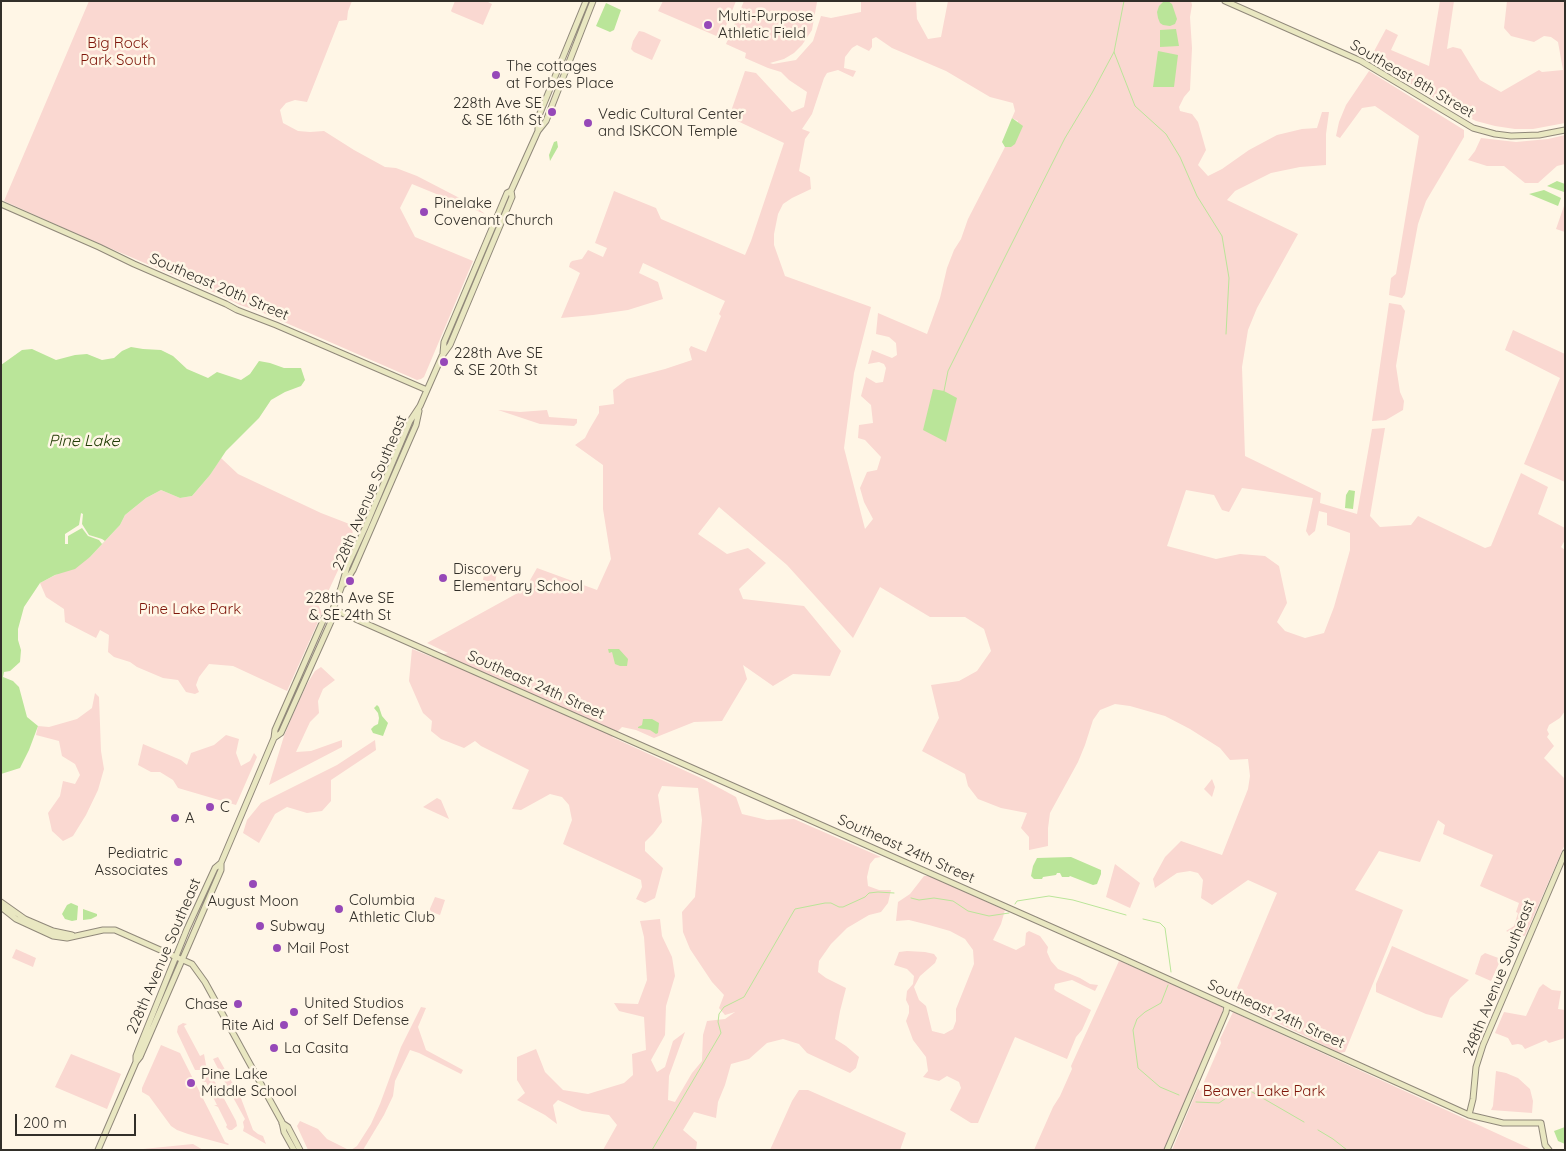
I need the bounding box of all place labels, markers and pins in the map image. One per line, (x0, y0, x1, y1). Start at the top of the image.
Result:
place label: Multi-Purpose Athletic Field (718, 7, 813, 42)
marker: Multi-Purpose Athletic Field (702, 19, 714, 31)
place label: The cottages at Forbes Place (506, 57, 614, 92)
marker: The cottages at Forbes Place (490, 69, 502, 81)
place label: 228th Ave SE & SE 16th St (453, 94, 542, 129)
place label: Vedic Cultural Center and ISKCON Temple (598, 105, 744, 140)
marker: 228th Ave SE & SE 16th St (546, 106, 558, 118)
marker: Vedic Cultural Center and ISKCON Temple (582, 117, 594, 129)
place label: Pinelake Covenant Church (434, 194, 553, 229)
marker: Pinelake Covenant Church (418, 206, 430, 218)
place label: 228th Ave SE & SE 20th St (454, 344, 543, 379)
marker: 228th Ave SE & SE 20th St (438, 356, 450, 368)
place label: Discovery Elementary School (453, 560, 583, 595)
marker: Discovery Elementary School (437, 572, 449, 584)
marker: 228th Ave SE & SE 24th St (344, 575, 356, 587)
place label: 228th Ave SE & SE 24th St (305, 589, 395, 624)
place label: C (220, 798, 230, 816)
marker: C (204, 801, 216, 813)
place label: A (185, 809, 195, 827)
marker: A (169, 812, 181, 824)
place label: Pediatric Associates (95, 844, 168, 879)
marker: Pediatric Associates (172, 856, 184, 868)
marker: August Moon (247, 878, 259, 890)
place label: Columbia Athletic Club (349, 891, 435, 926)
place label: August Moon (207, 892, 299, 910)
marker: Columbia Athletic Club (333, 903, 345, 915)
place label: Subway (270, 917, 325, 935)
marker: Subway (254, 920, 266, 932)
place label: Mail Post (287, 939, 349, 957)
marker: Mail Post (271, 942, 283, 954)
place label: United Studios of Self Defense (304, 994, 409, 1029)
place label: Chase (185, 995, 228, 1013)
marker: Chase (232, 998, 244, 1010)
marker: United Studios of Self Defense (288, 1006, 300, 1018)
place label: Rite Aid (221, 1016, 274, 1034)
marker: Rite Aid (278, 1019, 290, 1031)
place label: La Casita (284, 1039, 348, 1057)
marker: La Casita (268, 1042, 280, 1054)
place label: Pine Lake Middle School (201, 1065, 297, 1100)
marker: Pine Lake Middle School (185, 1077, 197, 1089)

